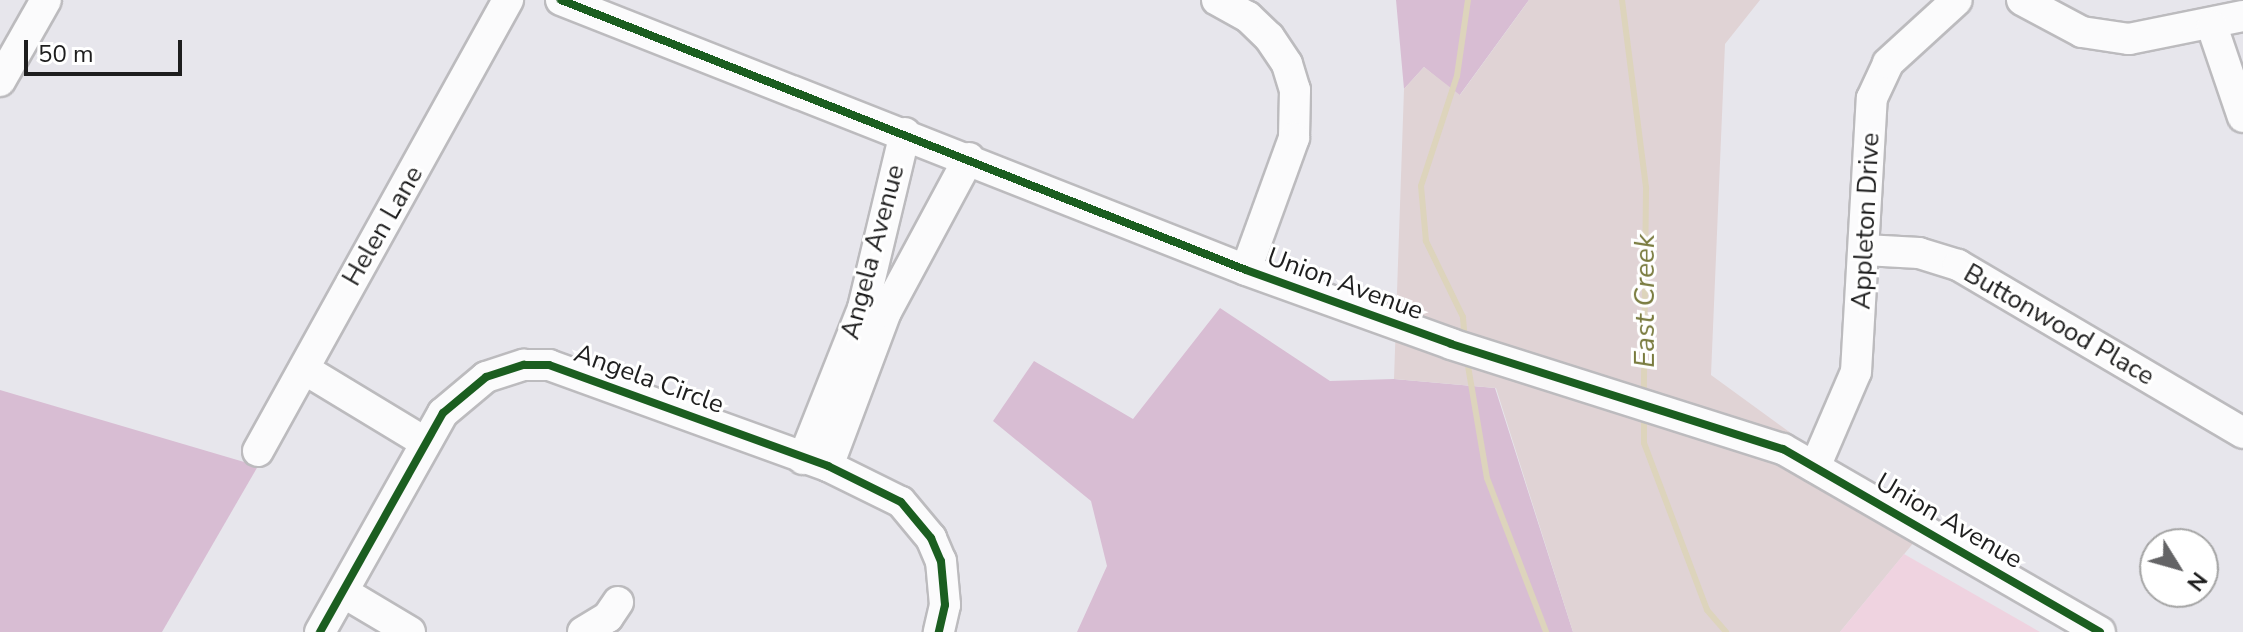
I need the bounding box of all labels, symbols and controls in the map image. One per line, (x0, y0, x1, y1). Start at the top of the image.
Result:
scale bar (28, 24, 186, 74)
text: 50 m (38, 38, 94, 70)
street label: Appleton Drive (1846, 132, 1886, 310)
street label: Helen Lane (336, 161, 430, 291)
street label: Angela Avenue (835, 161, 911, 343)
water label: East Creek (1628, 234, 1662, 368)
street label: Union Avenue (1263, 241, 1427, 327)
street label: Buttonwood Place (1958, 258, 2160, 392)
street label: Angela Circle (570, 337, 728, 421)
street label: Union Avenue (1870, 466, 2028, 576)
north arrow (2139, 528, 2219, 608)
text: N (2180, 566, 2214, 597)

